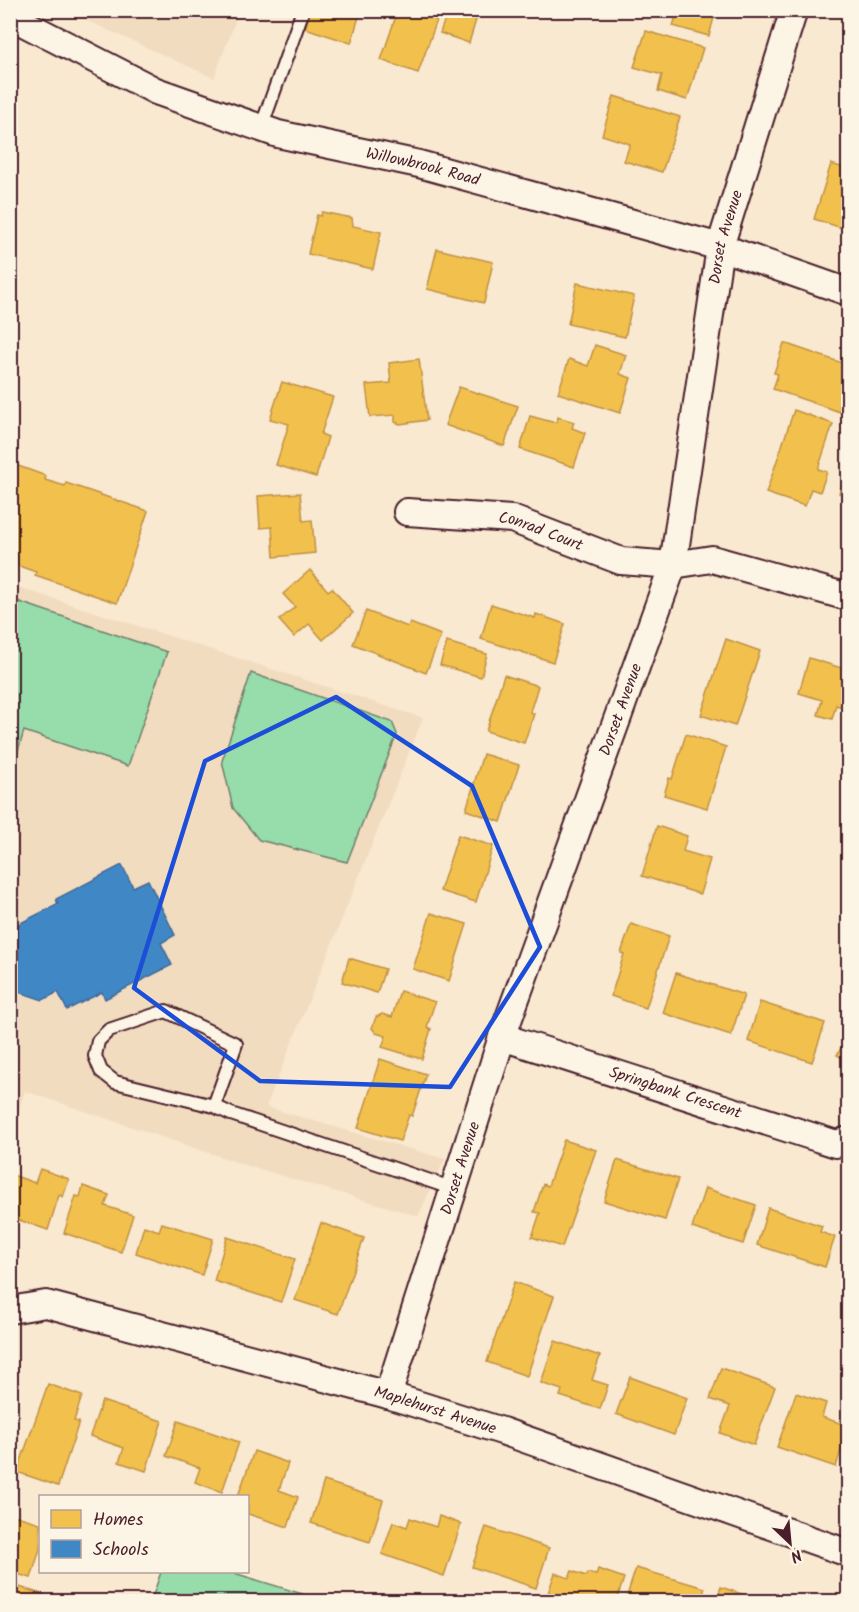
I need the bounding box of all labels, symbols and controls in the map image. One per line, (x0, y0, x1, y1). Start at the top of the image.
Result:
street label: Willowbrook Road (364, 141, 484, 193)
street label: Dorset Avenue (702, 187, 750, 286)
street label: Conrad Court (498, 506, 587, 558)
street label: Dorset Avenue (592, 660, 649, 759)
street label: Springbank Crescent (606, 1060, 746, 1126)
street label: Dorset Avenue (434, 1118, 487, 1218)
street label: Maplehurst Avenue (371, 1379, 500, 1441)
legend (39, 1495, 249, 1573)
text: Homes (93, 1506, 144, 1535)
north arrow (760, 1513, 820, 1573)
text: Schools (93, 1536, 149, 1565)
text: N (786, 1542, 806, 1569)

